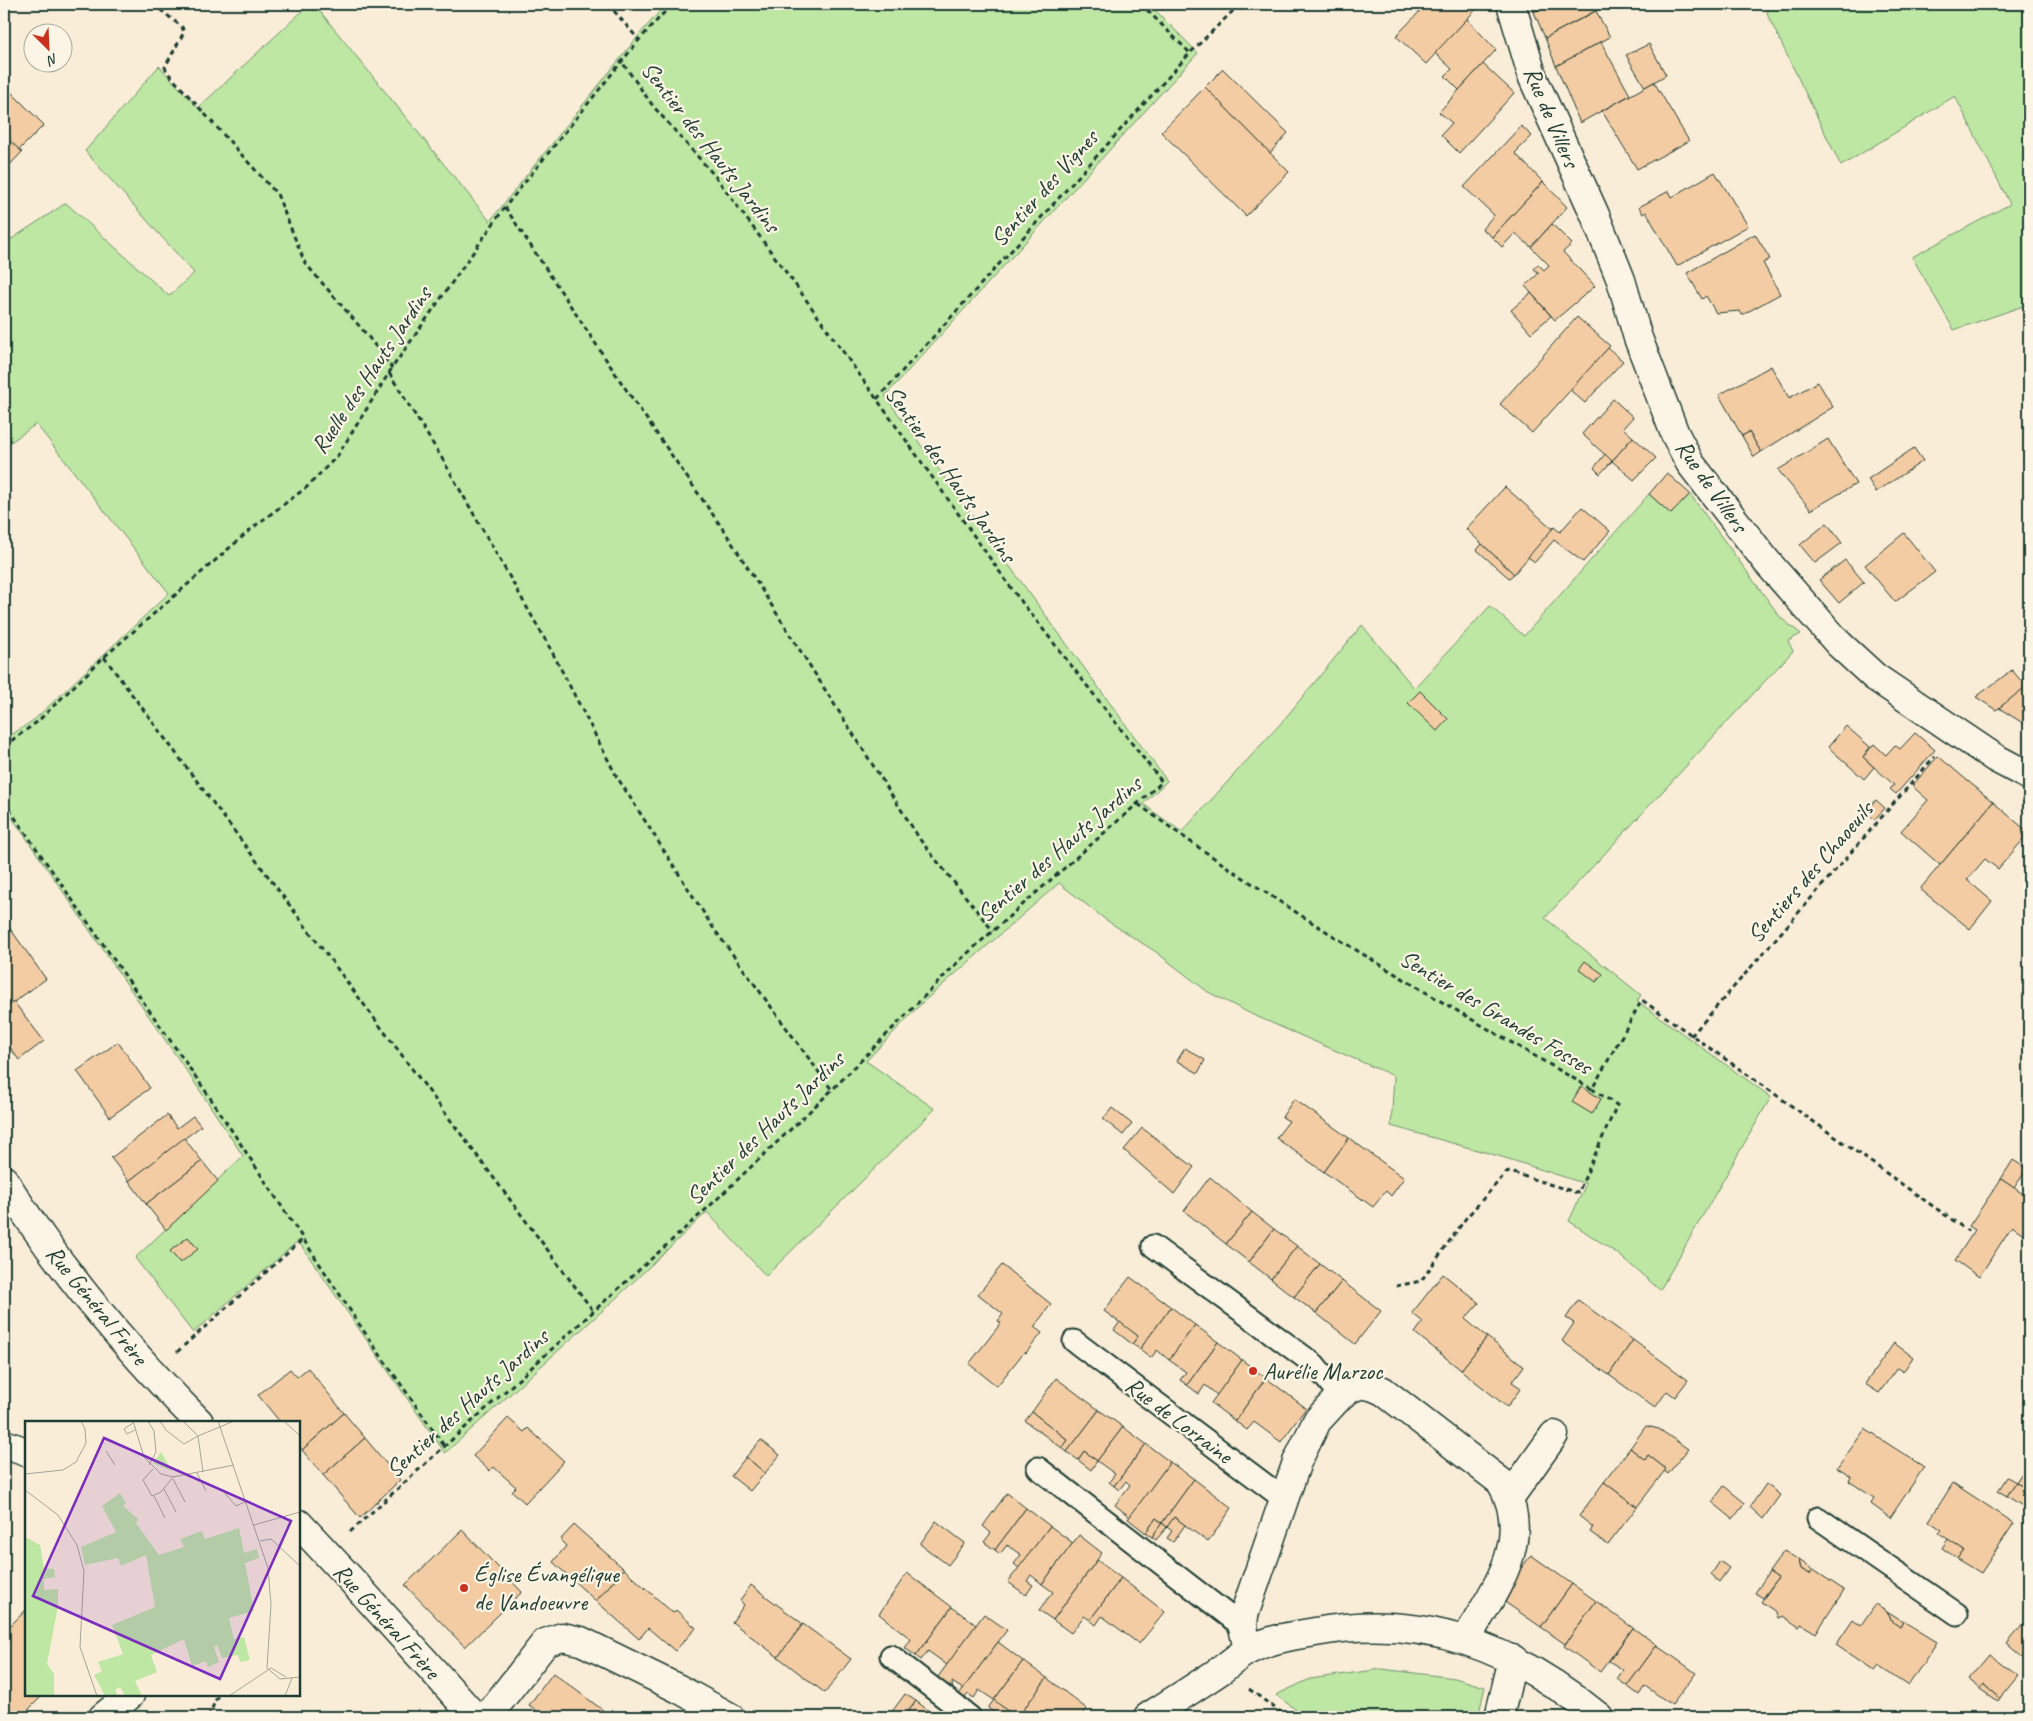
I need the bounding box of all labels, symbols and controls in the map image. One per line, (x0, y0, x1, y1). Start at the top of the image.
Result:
north arrow (22, 22, 72, 72)
text: N (44, 50, 61, 70)
street label: Sentier des Hauts Jardins (635, 55, 788, 240)
street label: Rue de Villers (1517, 62, 1587, 174)
street label: Sentier des Vignes (984, 122, 1106, 253)
street label: Ruelle des Hauts Jardins (304, 278, 440, 459)
street label: Sentier des Hauts Jardins (879, 380, 1024, 570)
street label: Rue de Villers (1669, 434, 1756, 540)
street label: Sentier des Hauts Jardins (970, 768, 1149, 929)
street label: Sentiers des Chaoeuils (1740, 794, 1881, 949)
street label: Sentier des Grandes Fosses (1394, 943, 1599, 1082)
street label: Sentier des Hauts Jardins (679, 1043, 852, 1211)
street label: Rue Général Frère (40, 1239, 156, 1373)
street label: Sentier des Hauts Jardins (379, 1321, 556, 1484)
place label: Aurélie Marzoc (1263, 1356, 1384, 1386)
marker: Aurélie Marzoc (1247, 1365, 1259, 1377)
street label: Rue de Lorraine (1120, 1370, 1240, 1471)
inset map (25, 1421, 300, 1696)
street label: Rue Général Frère (327, 1557, 448, 1687)
place label: Église Évangélique de Vandoeuvre (474, 1559, 621, 1617)
marker: Église Évangélique de Vandoeuvre (458, 1582, 470, 1594)

